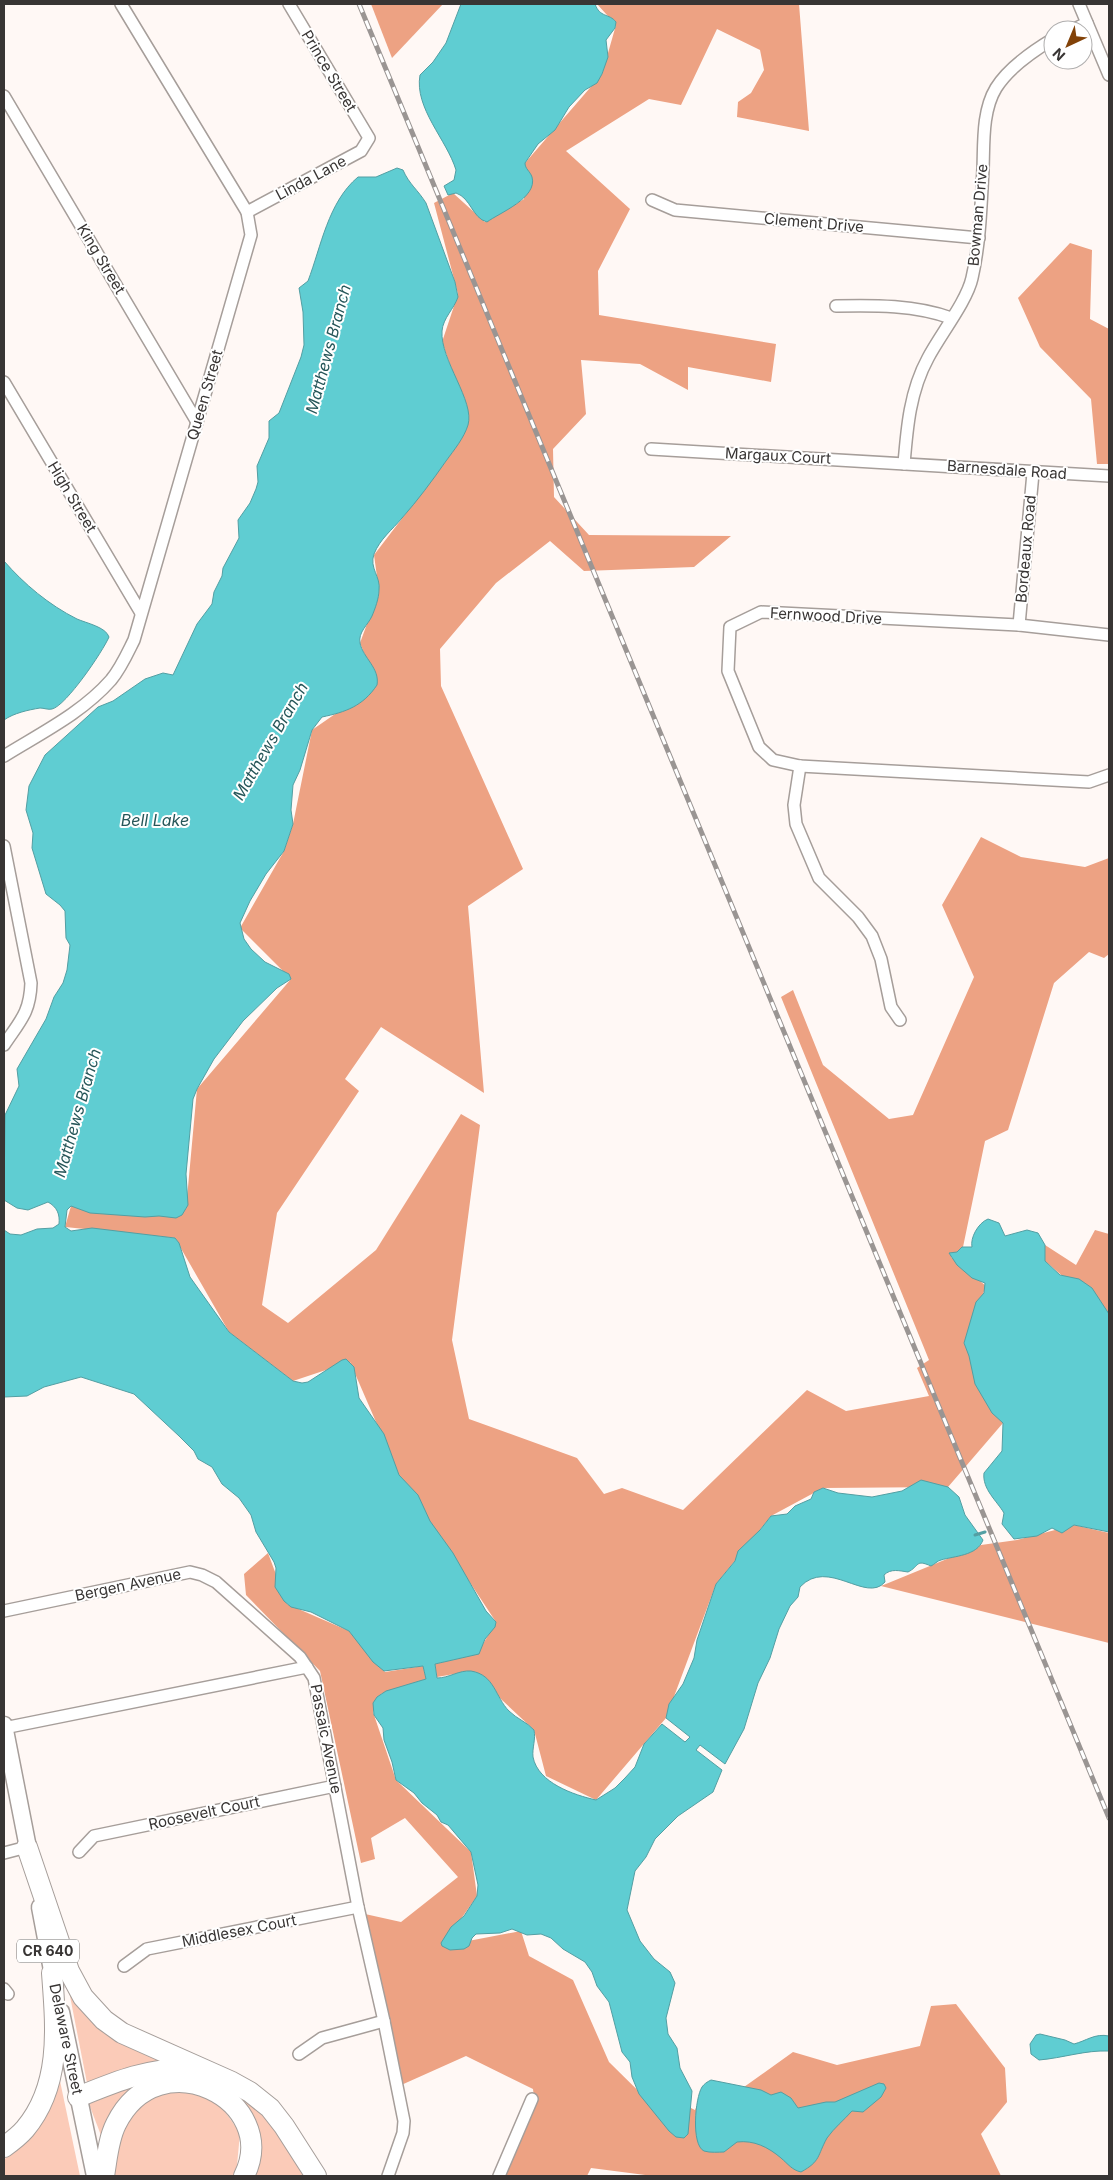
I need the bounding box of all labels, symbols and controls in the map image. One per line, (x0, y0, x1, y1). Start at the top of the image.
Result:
north arrow (1043, 20, 1093, 70)
street label: Prince Street (298, 26, 361, 115)
text: N (1049, 45, 1068, 65)
street label: Linda Lane (272, 151, 349, 204)
street label: Bowman Drive (964, 163, 991, 267)
street label: Clement Drive (763, 209, 865, 236)
street label: King Street (73, 220, 130, 297)
water label: Matthews Branch (301, 282, 355, 416)
street label: Queen Street (183, 347, 227, 442)
street label: Margaux Court (725, 443, 831, 468)
street label: Barnesdale Road (947, 456, 1068, 483)
street label: High Street (44, 458, 101, 536)
street label: Bordeaux Road (1011, 494, 1040, 604)
street label: Fernwood Drive (769, 603, 883, 628)
water label: Matthews Branch (228, 678, 312, 804)
water label: Bell Lake (121, 810, 189, 830)
water label: Matthews Branch (49, 1046, 105, 1180)
street label: Bergen Avenue (73, 1564, 183, 1605)
street label: Passaic Avenue (307, 1682, 346, 1795)
street label: Roosevelt Court (147, 1791, 261, 1834)
street label: Middlesex Court (180, 1910, 298, 1951)
road number: CR 640 (17, 1940, 79, 1962)
street label: Delaware Street (45, 1982, 88, 2096)

